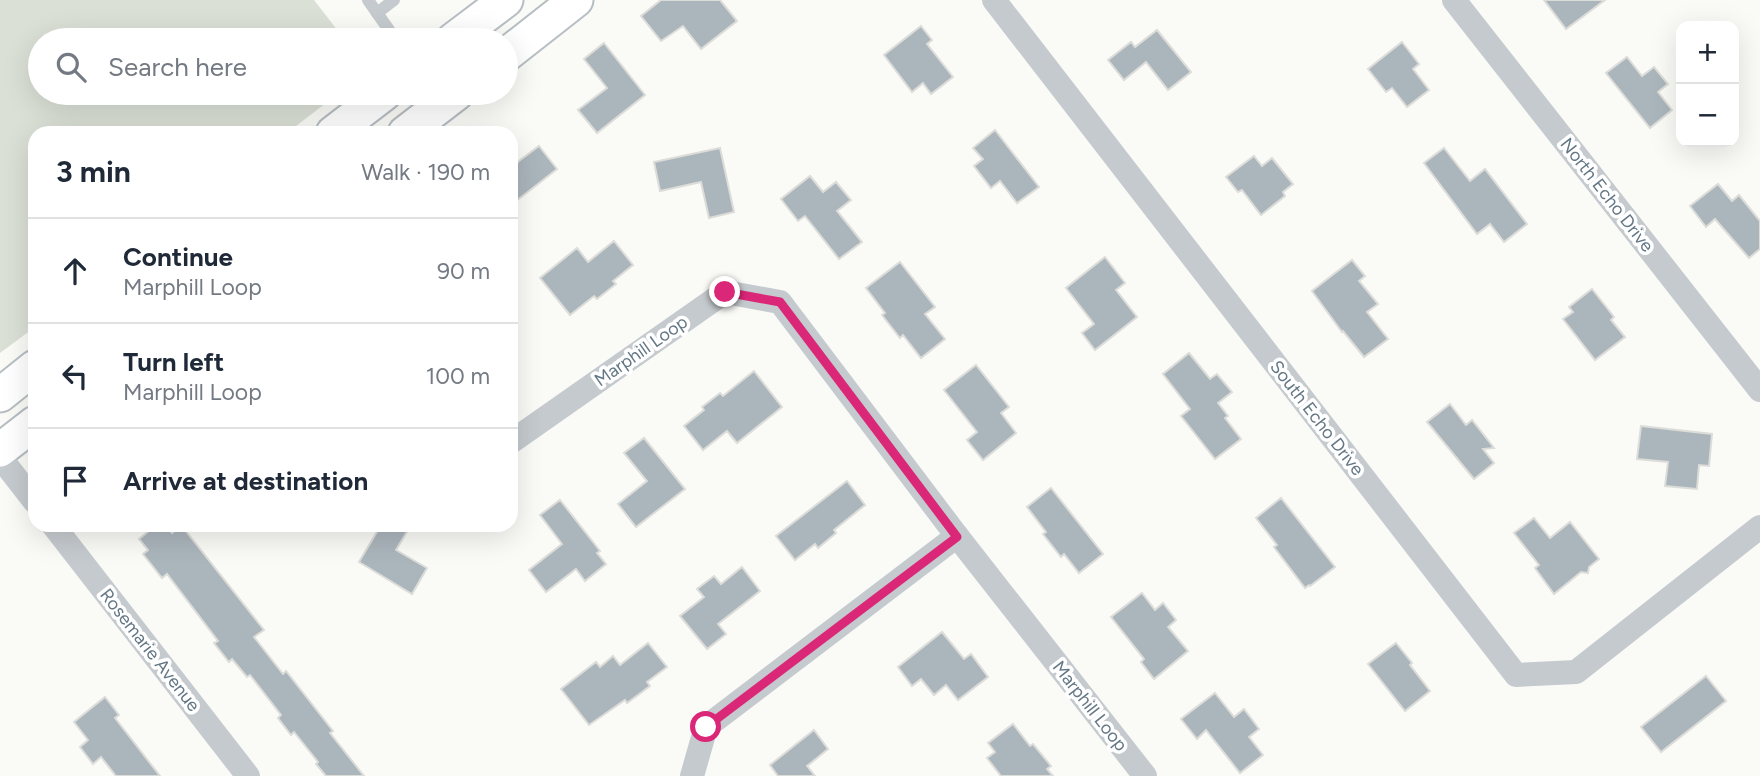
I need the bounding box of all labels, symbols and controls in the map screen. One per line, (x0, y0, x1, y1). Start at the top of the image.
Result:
map controls (1676, 21, 1739, 147)
button: + (1676, 21, 1739, 84)
search box (28, 28, 518, 105)
icon: search (52, 48, 90, 86)
text: Search here (108, 51, 247, 83)
button: − (1676, 84, 1739, 147)
street label: North Echo Drive (1556, 134, 1658, 257)
text: 3 min (56, 153, 131, 190)
text: Walk · 190 m (361, 158, 490, 186)
text: Continue (123, 241, 233, 273)
icon: ahead (56, 252, 94, 290)
text: 90 m (437, 257, 490, 285)
text: Marphill Loop (123, 273, 262, 301)
route end (709, 276, 740, 307)
street label: Marphill Loop (590, 311, 692, 391)
text: Turn left (123, 346, 224, 378)
street label: South Echo Drive (1265, 356, 1369, 480)
icon: left (56, 357, 94, 395)
text: 100 m (426, 362, 490, 390)
text: Marphill Loop (123, 378, 262, 406)
icon: arrive (56, 462, 94, 500)
text: Arrive at destination (123, 465, 368, 497)
street label: Rosemarie Avenue (95, 584, 205, 716)
street label: Marphill Loop (1048, 656, 1132, 756)
route start (690, 711, 721, 742)

